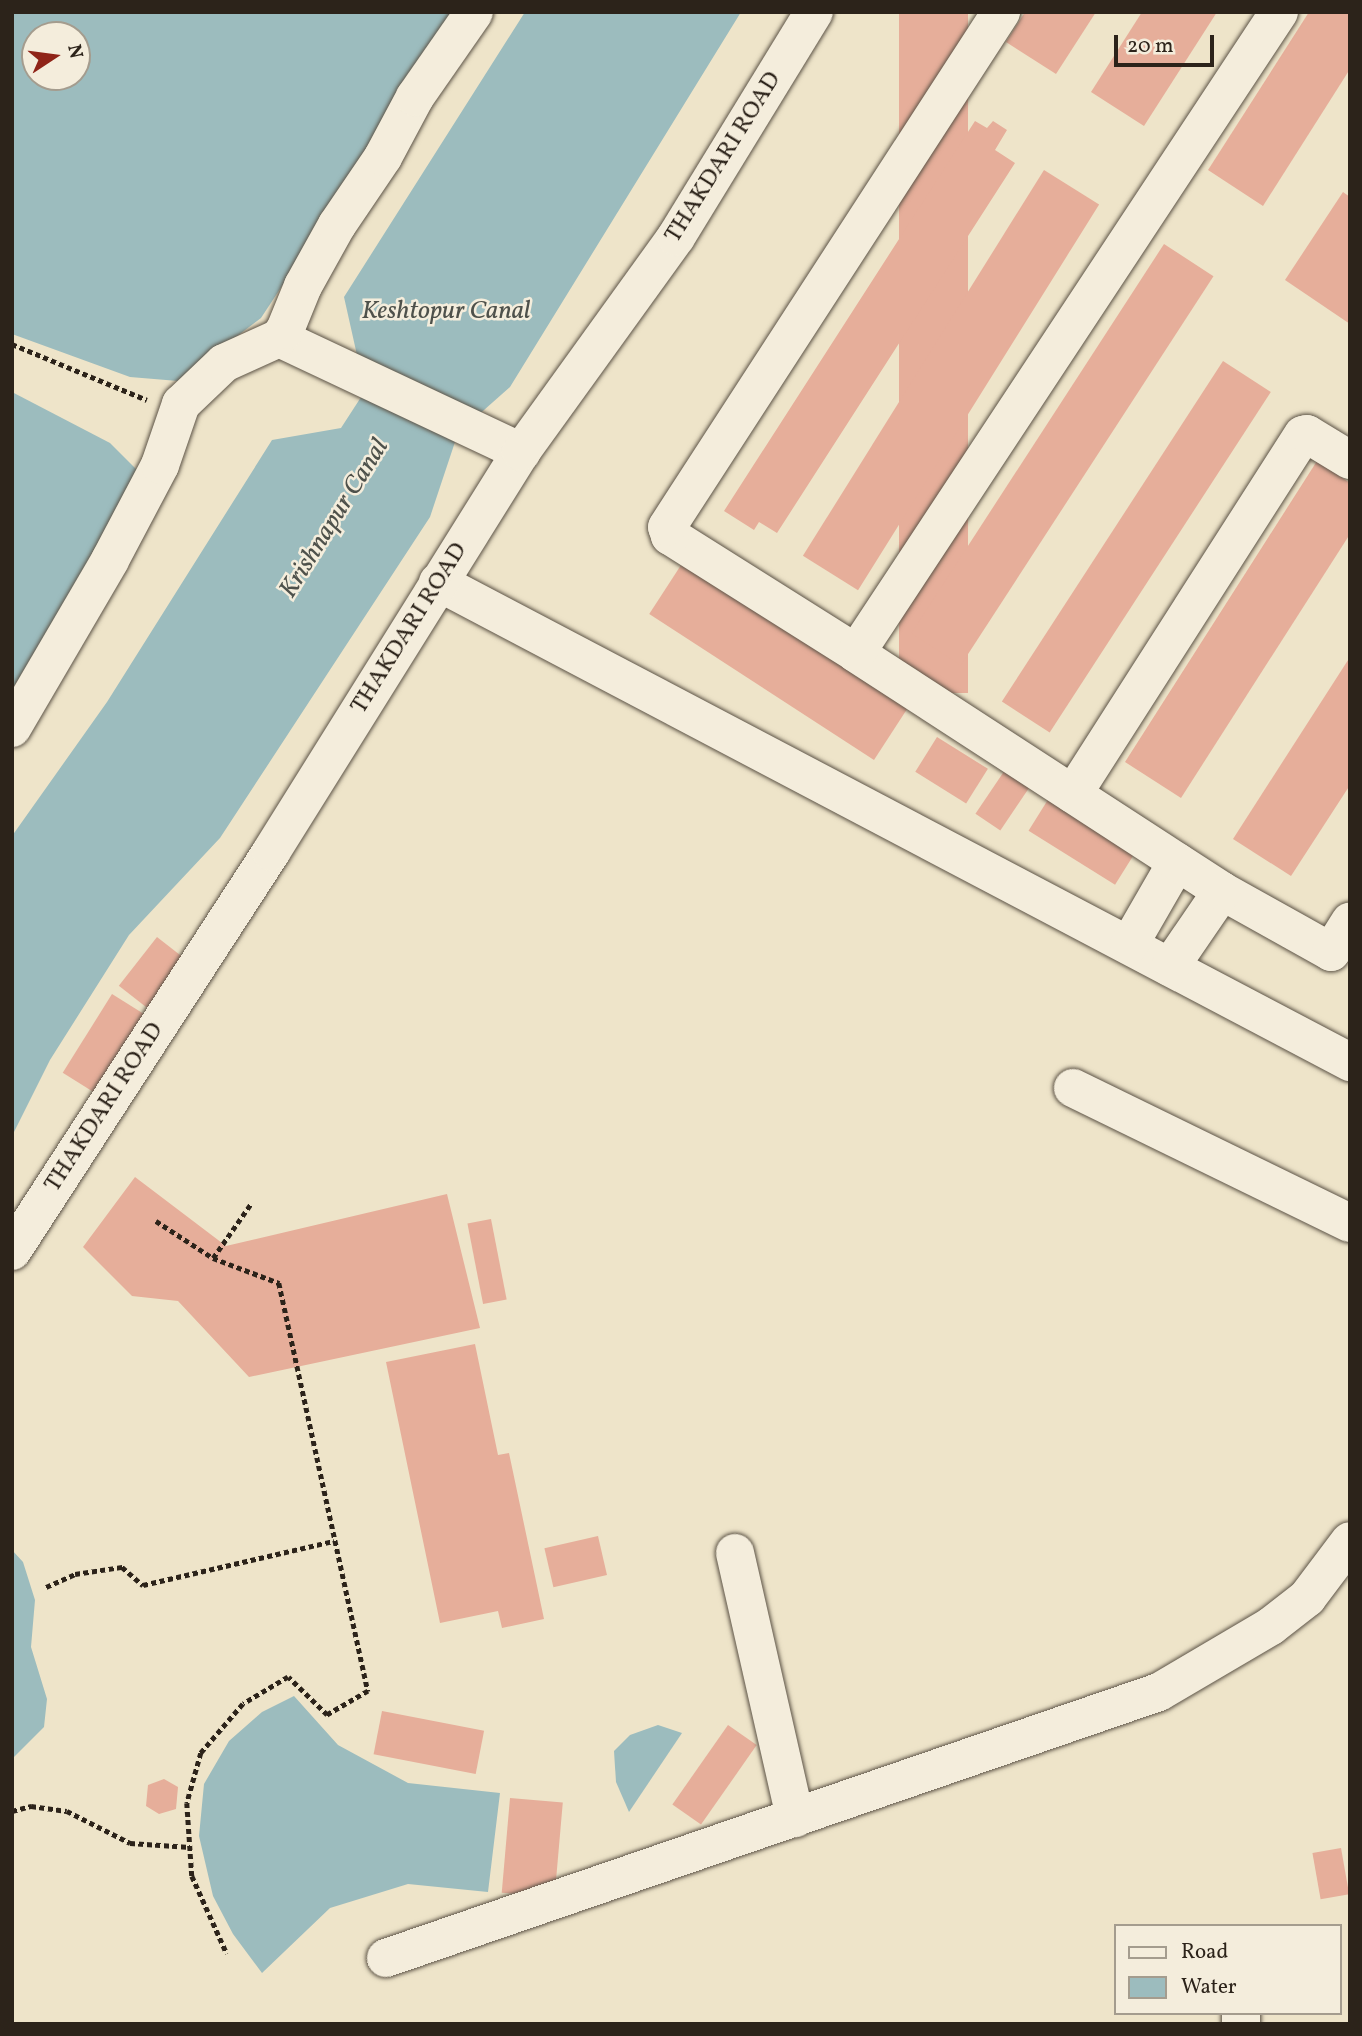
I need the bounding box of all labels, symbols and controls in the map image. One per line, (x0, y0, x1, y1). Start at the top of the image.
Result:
north arrow (21, 21, 91, 91)
scale bar (1117, 21, 1217, 65)
text: 20 m (1127, 32, 1173, 61)
text: N (60, 42, 89, 61)
street label: THAKDARI ROAD (660, 67, 788, 249)
water label: Keshtopur Canal (361, 296, 531, 328)
water label: Krishnapur Canal (274, 434, 396, 604)
street label: THAKDARI ROAD (346, 538, 474, 720)
street label: THAKDARI ROAD (39, 1018, 171, 1198)
legend (1114, 1924, 1341, 2015)
text: Road (1181, 1938, 1228, 1967)
text: Water (1181, 1973, 1237, 2002)

